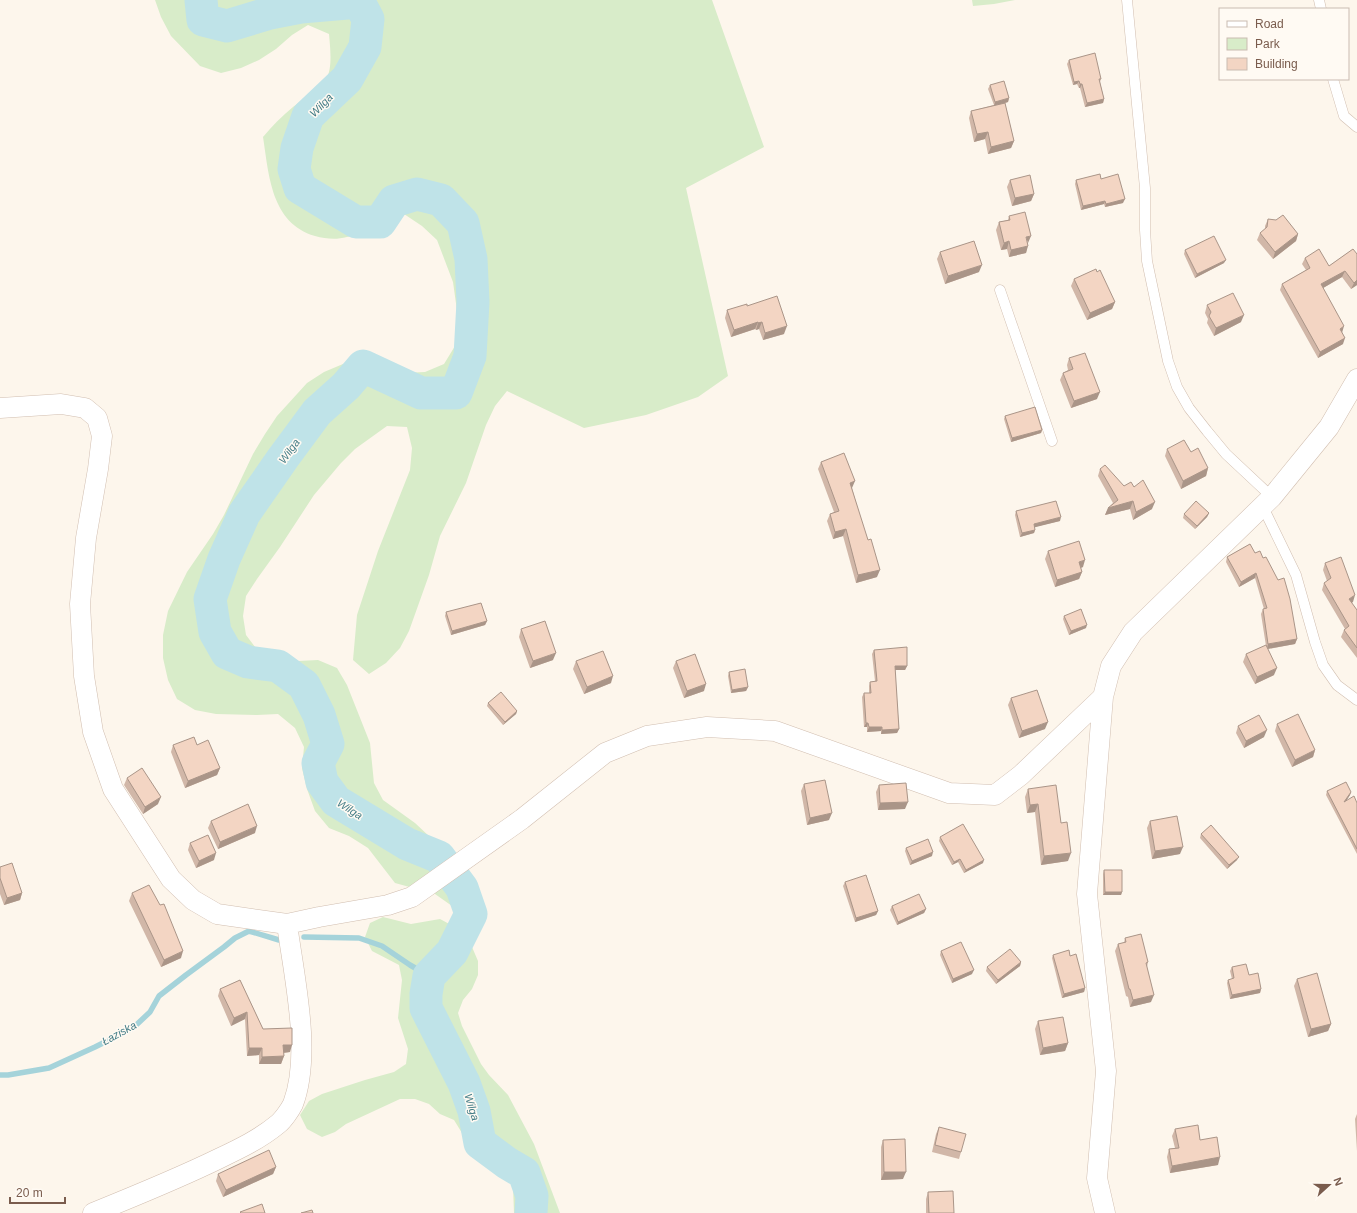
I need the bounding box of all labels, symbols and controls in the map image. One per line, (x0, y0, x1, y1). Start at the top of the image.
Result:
legend (1219, 8, 1349, 80)
text: Road (1255, 17, 1284, 31)
text: Park (1255, 37, 1281, 51)
text: Building (1255, 57, 1298, 71)
water label: Wilga (307, 91, 335, 119)
water label: Wilga (276, 436, 302, 466)
water label: Wilga (335, 797, 365, 821)
water label: Łaziska (100, 1019, 138, 1047)
water label: Wilga (462, 1092, 482, 1122)
north arrow (1309, 1165, 1349, 1205)
text: N (1331, 1176, 1345, 1187)
scale bar (10, 1179, 65, 1205)
text: 20 m (16, 1186, 43, 1200)

